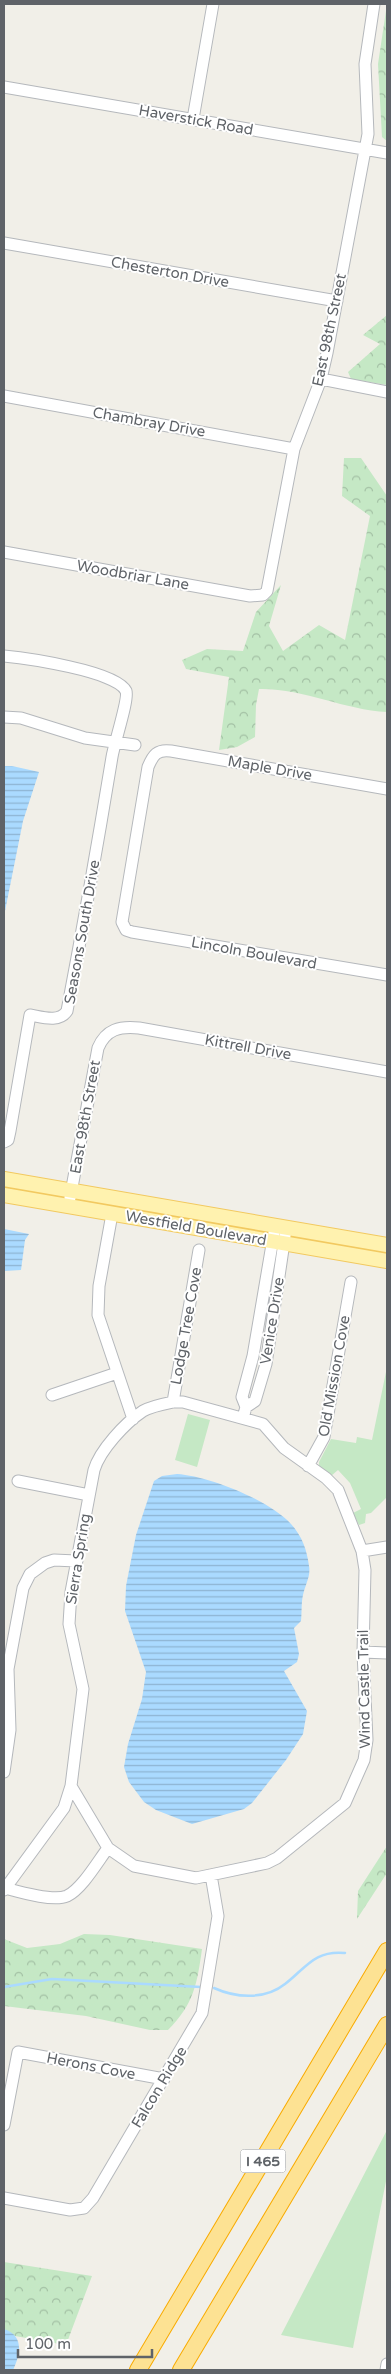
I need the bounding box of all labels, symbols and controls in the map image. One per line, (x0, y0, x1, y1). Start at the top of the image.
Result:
street label: Haverstick Road (137, 101, 255, 139)
street label: Chesterton Drive (109, 253, 231, 291)
street label: East 98th Street (308, 272, 350, 388)
street label: Chambray Drive (91, 403, 207, 441)
street label: Woodbriar Lane (75, 556, 191, 594)
street label: Maple Drive (226, 752, 314, 784)
street label: Seasons South Drive (60, 859, 104, 1005)
street label: Lincoln Boulevard (190, 933, 318, 973)
street label: Kittrell Drive (203, 1031, 293, 1063)
street label: East 98th Street (66, 1058, 104, 1175)
street label: Westfield Boulevard (124, 1207, 268, 1249)
street label: Lodge Tree Cove (167, 1266, 205, 1386)
street label: Venice Drive (256, 1276, 288, 1366)
street label: Old Mission Cove (314, 1314, 354, 1438)
street label: Sierra Spring (62, 1512, 94, 1606)
street label: Wind Castle Trail (354, 1629, 374, 1749)
street label: Falcon Ridge (128, 2043, 190, 2131)
street label: Herons Cove (45, 2049, 137, 2083)
road number: I 465 (240, 2150, 286, 2172)
scale bar (18, 2326, 151, 2358)
text: 100 m (25, 2335, 71, 2353)

